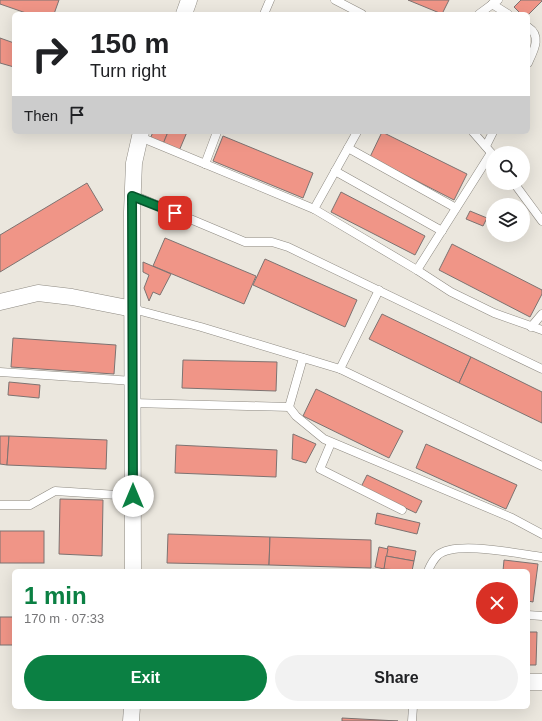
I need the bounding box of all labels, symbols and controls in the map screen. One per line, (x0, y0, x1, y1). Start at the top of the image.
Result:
icon: right (24, 28, 76, 80)
text: 150 m (90, 28, 169, 59)
text: Turn right (90, 61, 166, 81)
icon: arrive (66, 104, 88, 126)
text: Then (24, 107, 58, 124)
map controls (486, 146, 530, 242)
button: search (486, 146, 530, 190)
pin (158, 196, 192, 230)
button: layers (486, 198, 530, 242)
icon: arrive (164, 202, 186, 224)
position arrow (112, 475, 154, 517)
text: 1 min (24, 582, 87, 609)
button: close (476, 582, 518, 624)
text: 170 m · 07:33 (24, 611, 104, 626)
button: Exit (24, 655, 267, 701)
button: Share (275, 655, 518, 701)

